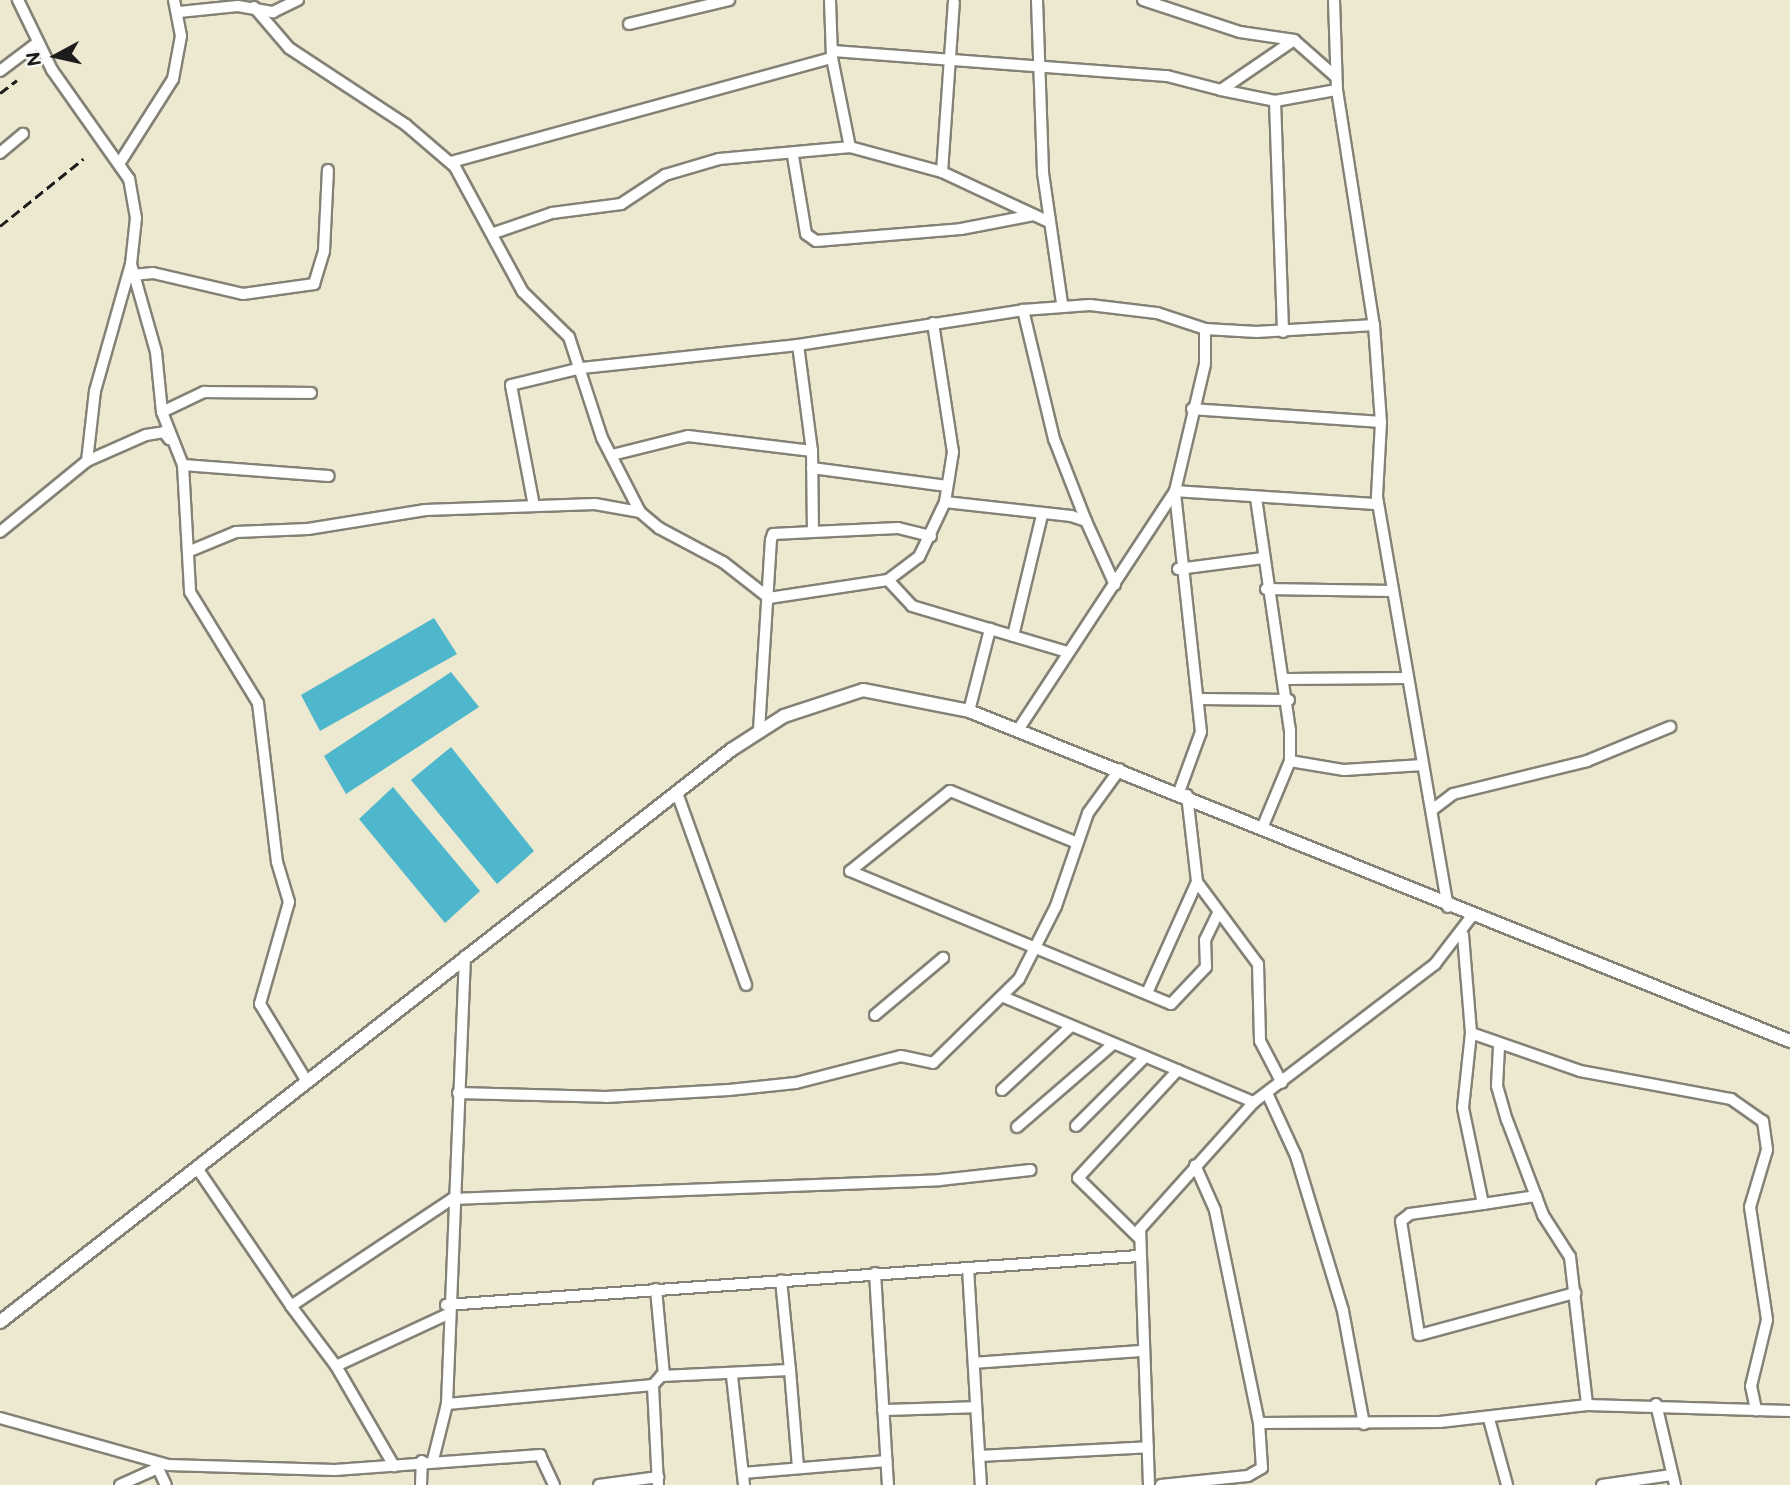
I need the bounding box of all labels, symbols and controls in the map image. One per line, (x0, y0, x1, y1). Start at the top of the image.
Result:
north arrow (21, 21, 91, 91)
text: N (22, 50, 47, 68)

